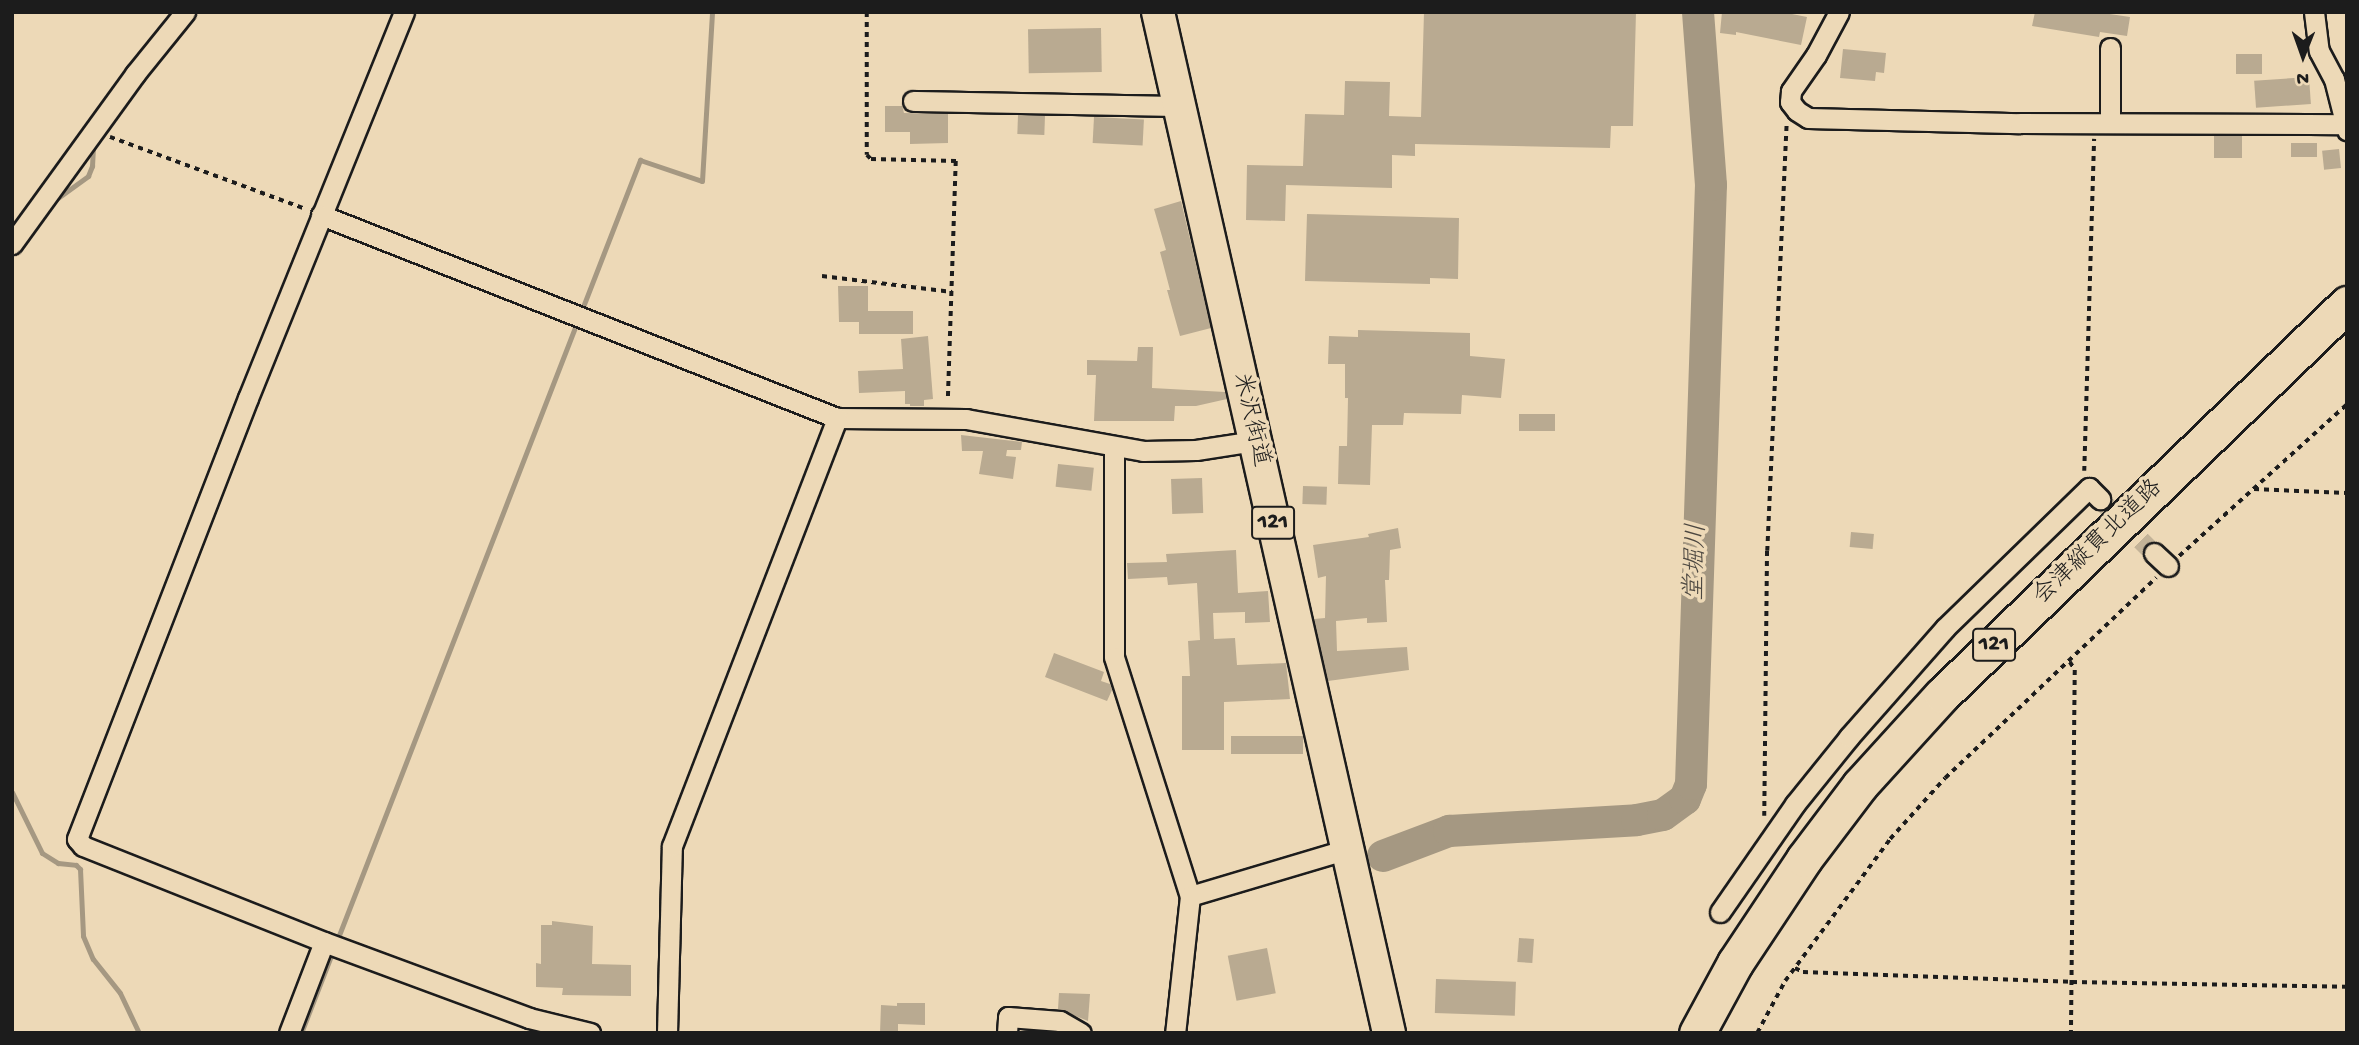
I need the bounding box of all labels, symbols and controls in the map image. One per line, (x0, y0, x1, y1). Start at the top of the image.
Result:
north arrow (2268, 21, 2338, 91)
text: N (2296, 66, 2309, 89)
street label: 米沢街道 (1225, 370, 1275, 470)
street label: 会津縦貫北道路 (2029, 474, 2169, 612)
road number: 121 (1250, 503, 1296, 542)
water label: 堂堀川 (1681, 522, 1715, 602)
road number: 121 (1971, 625, 2017, 664)

